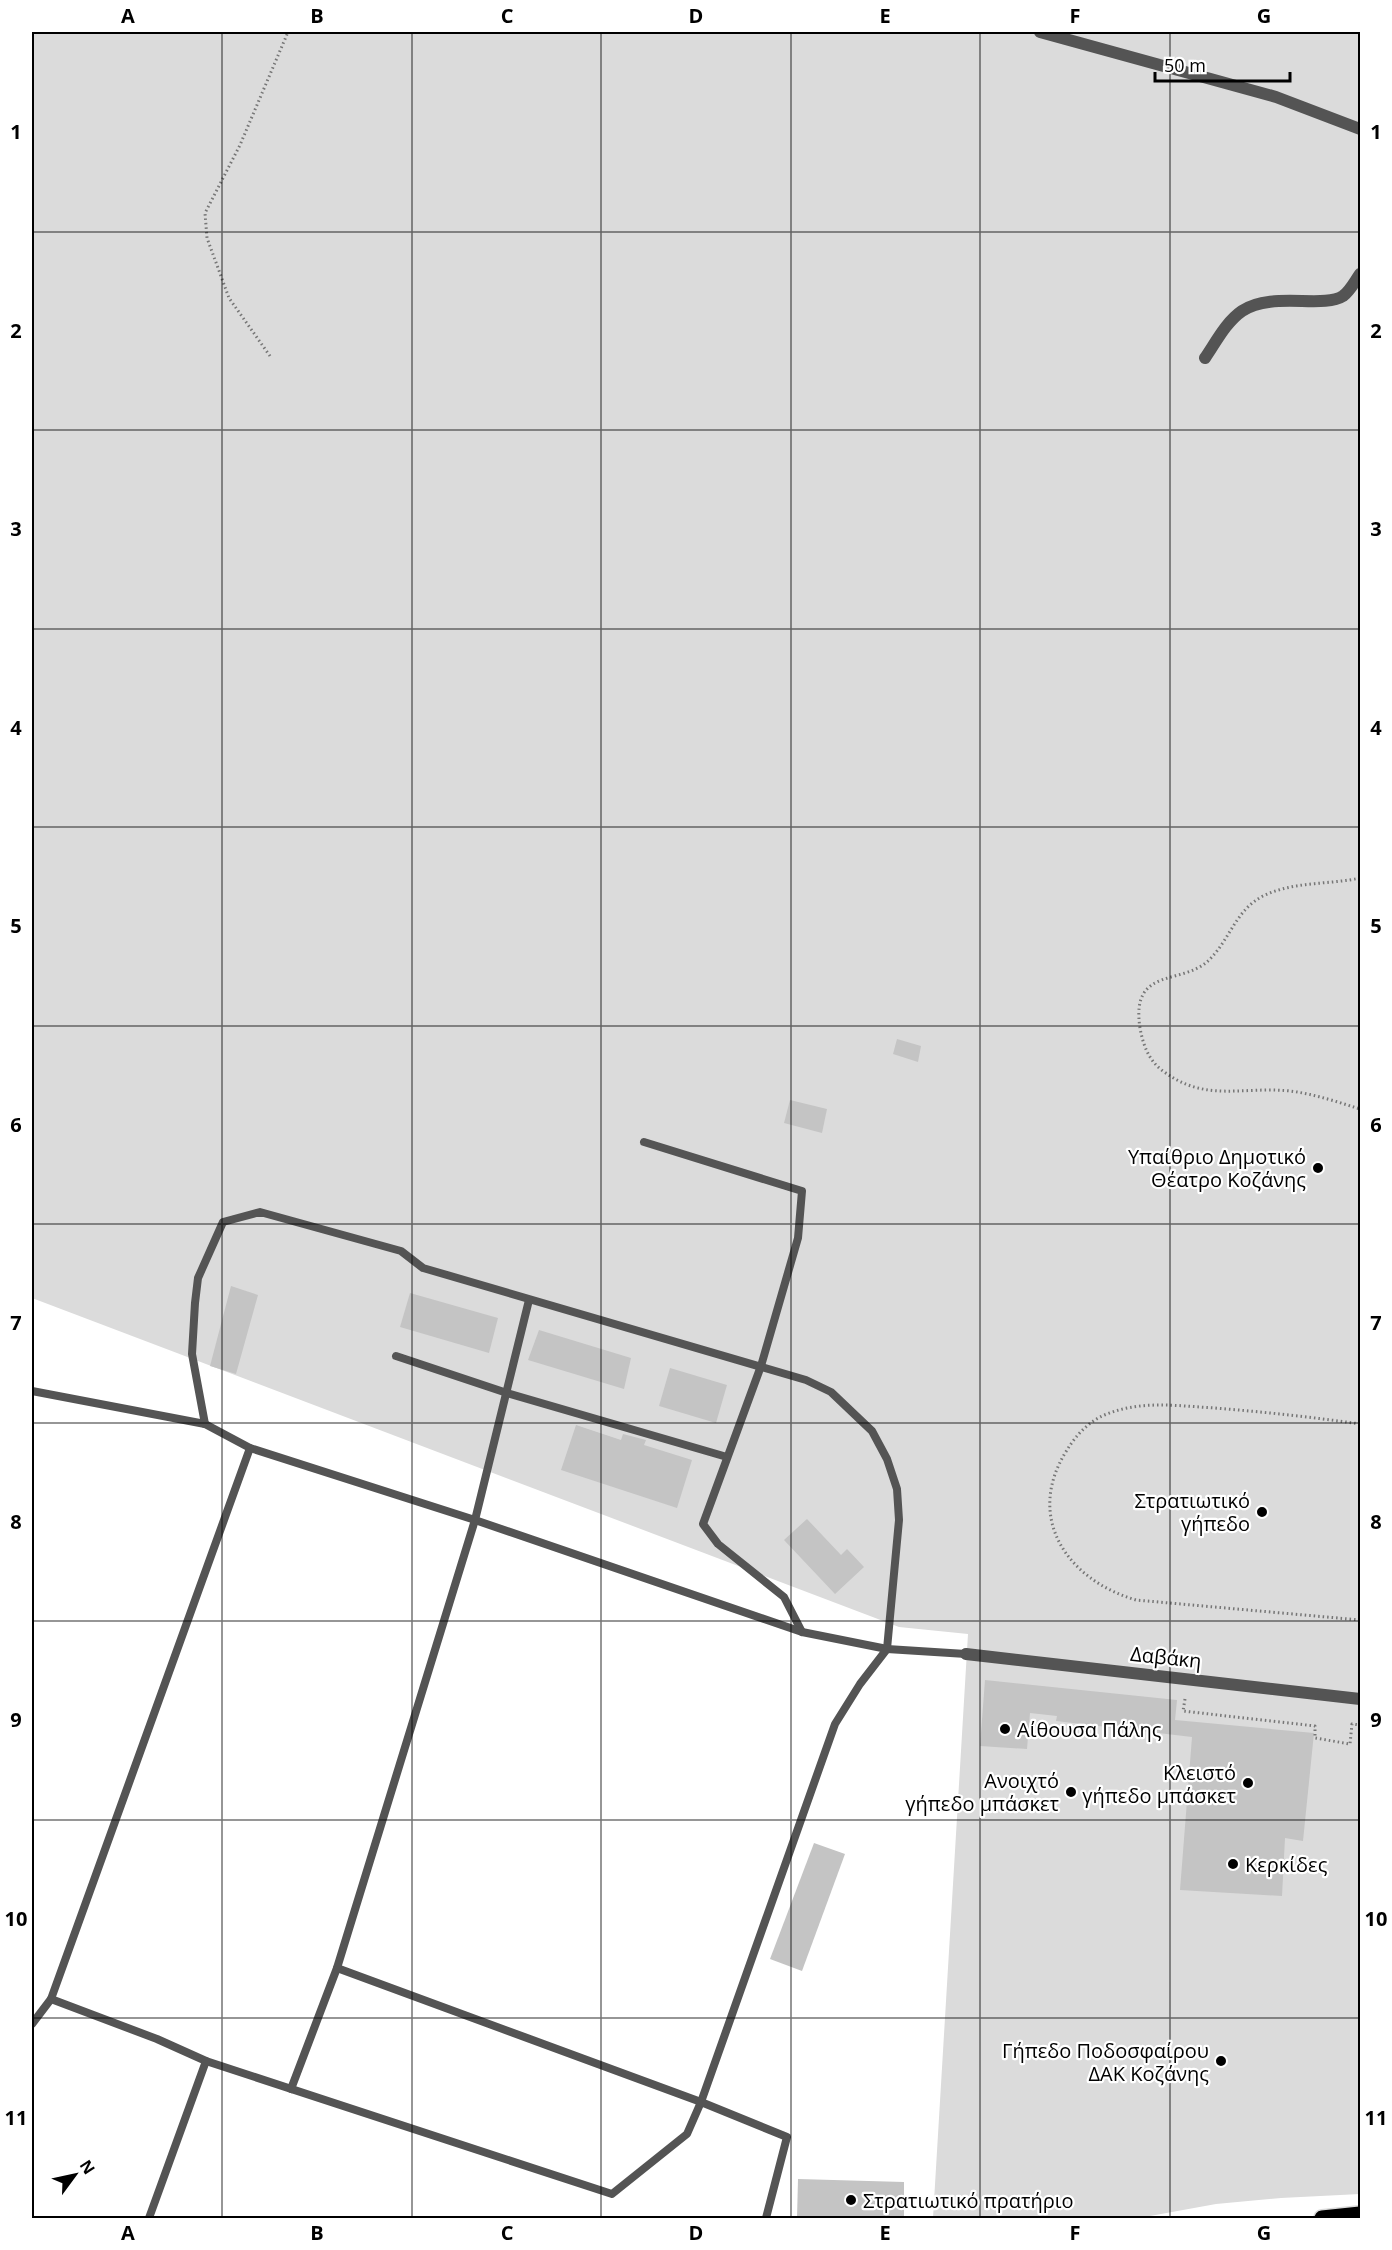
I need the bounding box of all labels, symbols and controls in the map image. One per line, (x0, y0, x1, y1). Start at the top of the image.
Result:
text: A (121, 2, 135, 29)
text: B (310, 2, 324, 29)
text: C (501, 2, 514, 29)
text: D (689, 2, 703, 29)
text: E (879, 2, 891, 29)
text: F (1070, 2, 1080, 29)
text: G (1257, 2, 1271, 29)
scale bar (1155, 45, 1290, 83)
text: 50 m (1164, 53, 1206, 77)
text: 1 (10, 118, 22, 145)
text: 1 (1370, 118, 1382, 145)
text: 2 (10, 317, 22, 344)
text: 2 (1370, 317, 1382, 344)
text: 3 (10, 515, 22, 542)
text: 3 (1370, 515, 1382, 542)
text: 4 (10, 714, 22, 741)
text: 4 (1370, 714, 1382, 741)
text: 5 (10, 912, 22, 939)
text: 5 (1370, 912, 1382, 939)
text: 6 (10, 1111, 22, 1138)
text: 6 (1370, 1111, 1382, 1138)
place label: Υπαίθριο Δημοτικό Θέατρο Κοζάνης (1128, 1143, 1306, 1193)
marker: Υπαίθριο Δημοτικό Θέατρο Κοζάνης (1311, 1161, 1325, 1175)
text: 7 (10, 1309, 22, 1336)
text: 7 (1370, 1309, 1382, 1336)
place label: Στρατιωτικό γήπεδο (1134, 1487, 1250, 1537)
marker: Στρατιωτικό γήπεδο (1255, 1505, 1269, 1519)
text: 8 (10, 1508, 22, 1535)
text: 8 (1370, 1508, 1382, 1535)
street label: Δαβάκη (1129, 1640, 1203, 1674)
text: 9 (10, 1706, 22, 1733)
text: 9 (1370, 1706, 1382, 1733)
place label: Αίθουσα Πάλης (1017, 1716, 1162, 1743)
marker: Αίθουσα Πάλης (998, 1722, 1012, 1736)
place label: Κλειστό γήπεδο μπάσκετ (1082, 1759, 1236, 1809)
place label: Ανοιχτό γήπεδο μπάσκετ (905, 1767, 1059, 1817)
marker: Κλειστό γήπεδο μπάσκετ (1241, 1776, 1255, 1790)
marker: Ανοιχτό γήπεδο μπάσκετ (1064, 1785, 1078, 1799)
place label: Κερκίδες (1245, 1851, 1328, 1878)
marker: Κερκίδες (1226, 1857, 1240, 1871)
text: 10 (5, 1905, 27, 1932)
text: 10 (1365, 1905, 1387, 1932)
place label: Γήπεδο Ποδοσφαίρου ΔΑΚ Κοζάνης (1002, 2037, 1209, 2087)
marker: Γήπεδο Ποδοσφαίρου ΔΑΚ Κοζάνης (1214, 2054, 1228, 2068)
text: 11 (5, 2104, 27, 2131)
text: 11 (1365, 2104, 1387, 2131)
north arrow (45, 2145, 105, 2205)
text: N (75, 2155, 100, 2178)
place label: Στρατιωτικό πρατήριο (863, 2187, 1074, 2214)
marker: Στρατιωτικό πρατήριο (844, 2193, 858, 2207)
text: A (121, 2219, 135, 2246)
text: B (310, 2219, 324, 2246)
text: C (501, 2219, 514, 2246)
text: D (689, 2219, 703, 2246)
text: E (879, 2219, 891, 2246)
text: F (1070, 2219, 1080, 2246)
text: G (1257, 2219, 1271, 2246)

